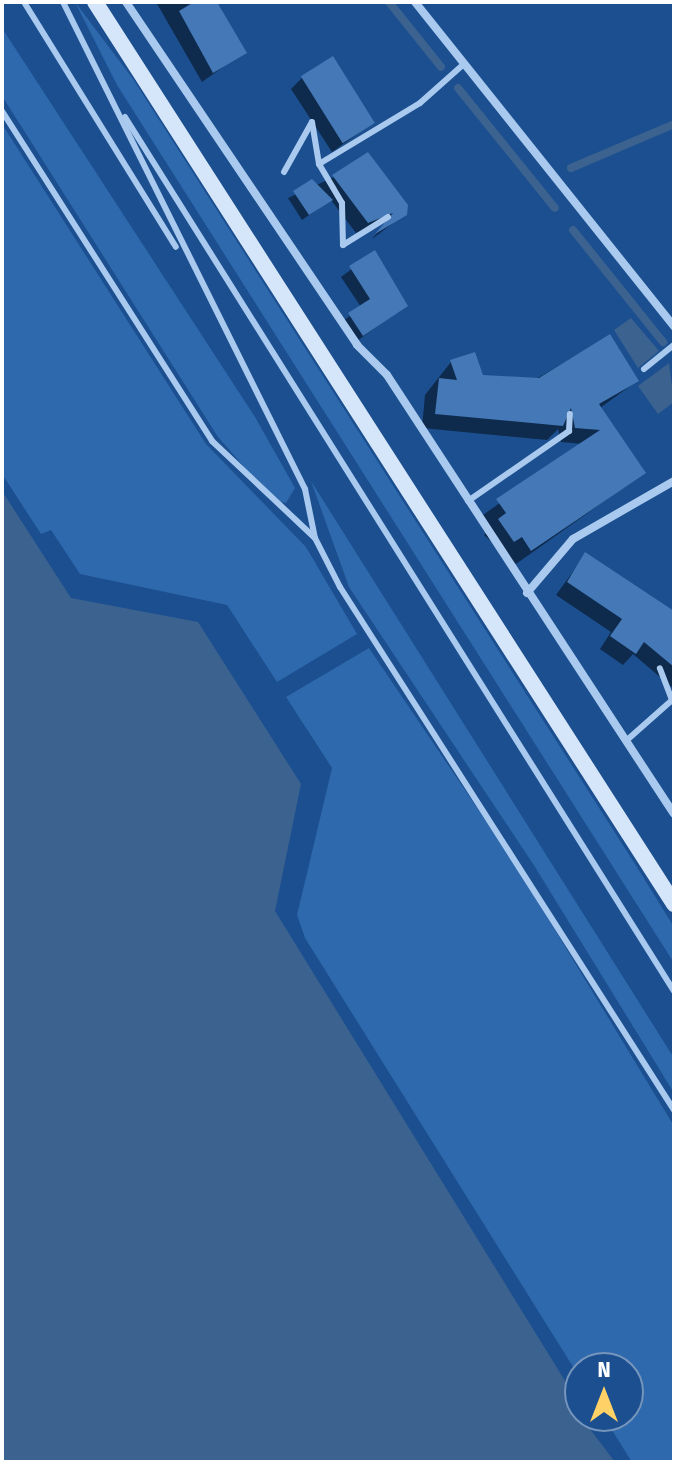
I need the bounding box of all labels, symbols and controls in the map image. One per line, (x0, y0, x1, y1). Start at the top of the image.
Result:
north arrow (564, 1352, 644, 1432)
text: N (597, 1356, 611, 1383)

